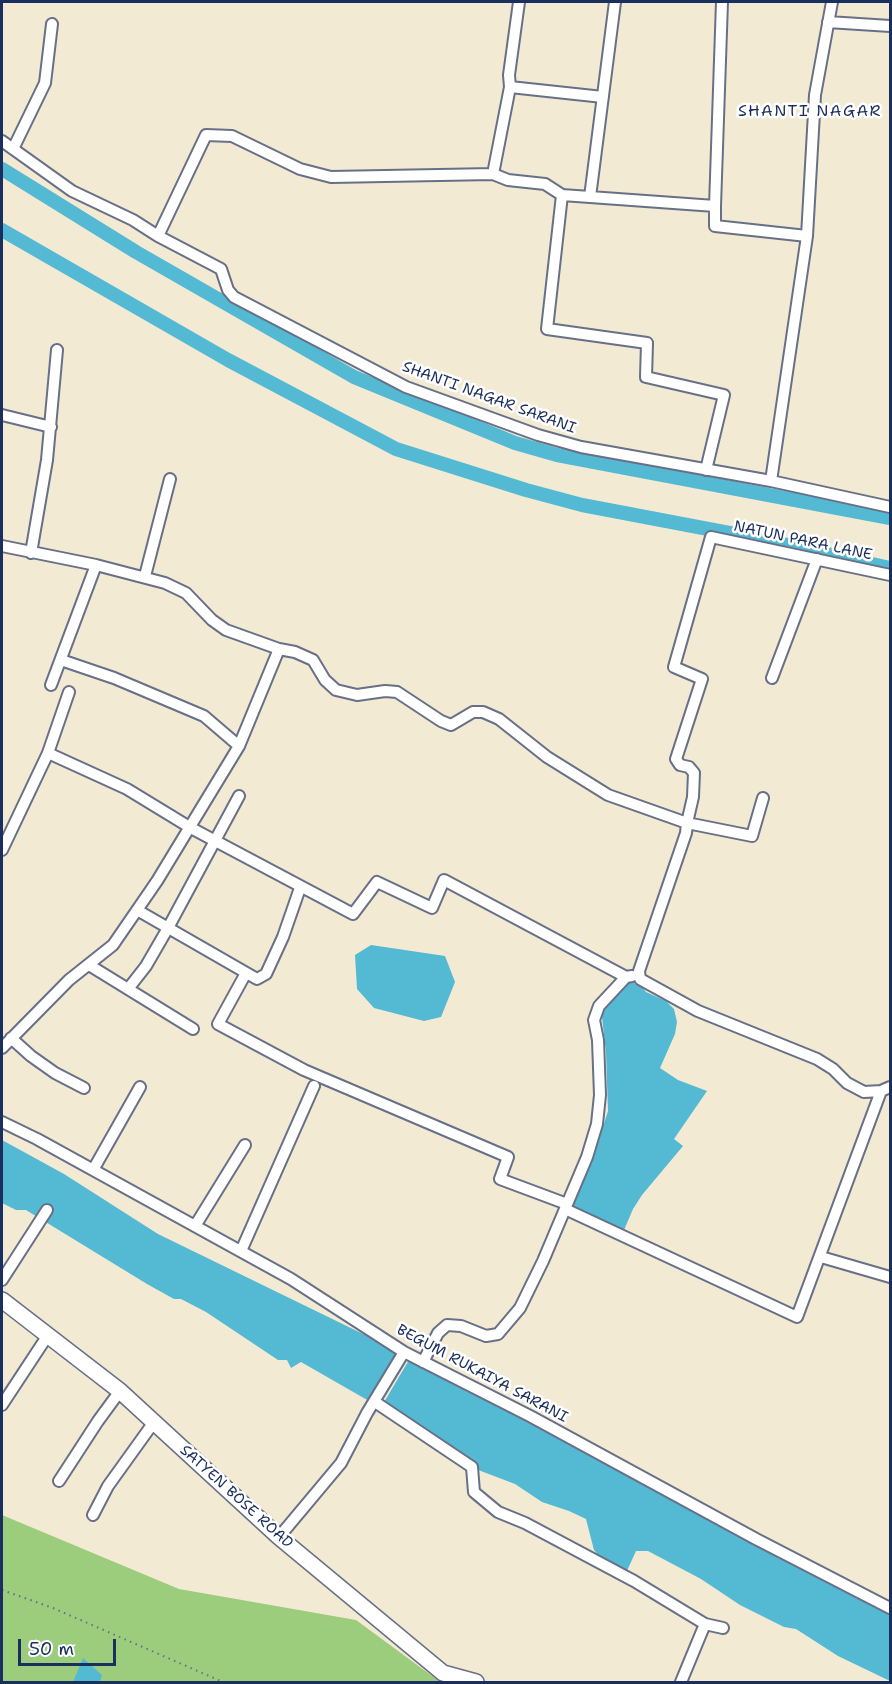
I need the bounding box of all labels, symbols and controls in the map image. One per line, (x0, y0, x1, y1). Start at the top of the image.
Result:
district label: SHANTI NAGAR (738, 102, 882, 122)
street label: SHANTI NAGAR SARANI (400, 358, 578, 438)
street label: NATUN PARA LANE (732, 518, 874, 564)
street label: BEGUM RUKAIYA SARANI (393, 1321, 571, 1427)
street label: SATYEN BOSE ROAD (176, 1442, 296, 1552)
scale bar (21, 1627, 118, 1665)
text: 50 m (29, 1637, 74, 1661)

